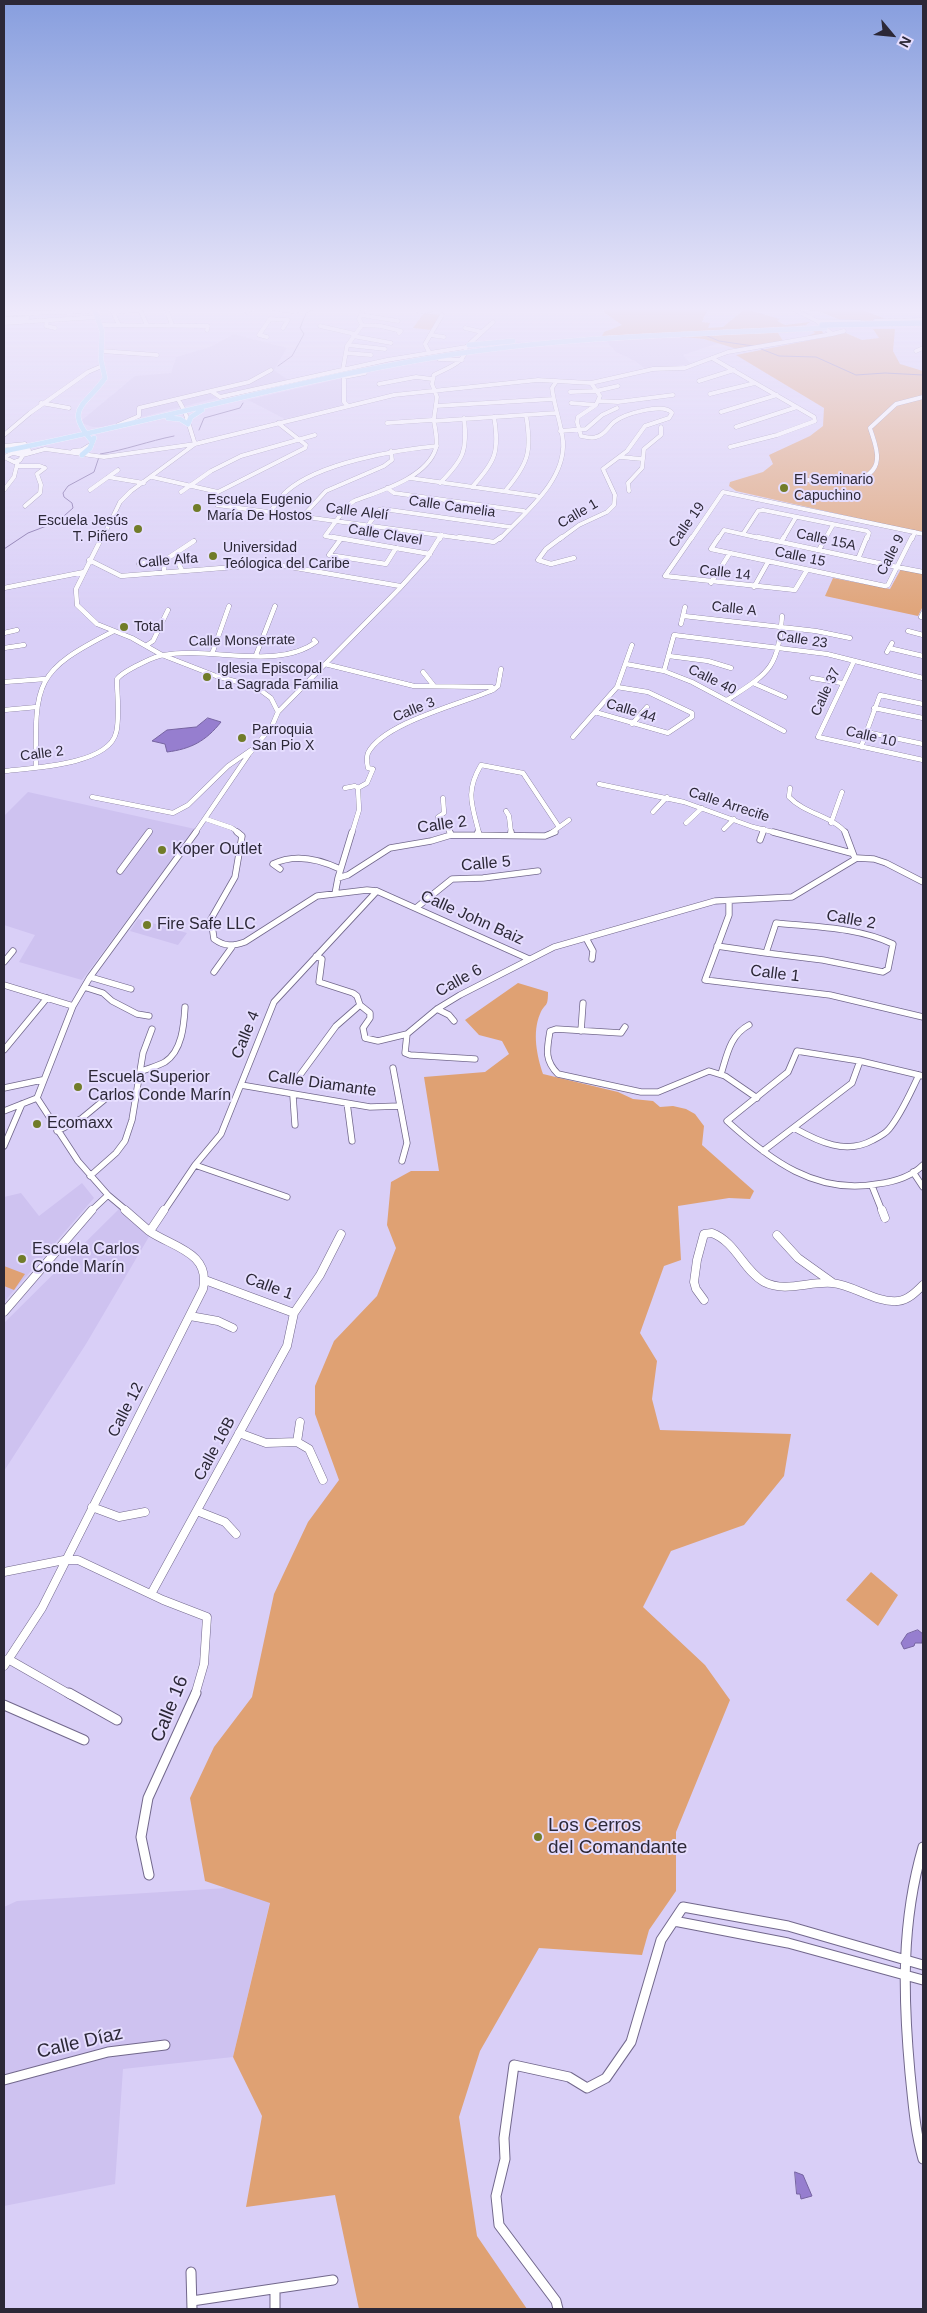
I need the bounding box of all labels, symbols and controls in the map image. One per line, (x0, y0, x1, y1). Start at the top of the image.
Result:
north arrow (867, 10, 917, 60)
text: N (896, 34, 915, 50)
place label: El Seminario Capuchino (794, 472, 873, 504)
marker: El Seminario Capuchino (778, 482, 790, 494)
place label: Escuela Eugenio María De Hostos (207, 492, 312, 524)
street label: Calle Camelia (408, 493, 496, 521)
street label: Calle 1 (555, 496, 601, 532)
street label: Calle 19 (665, 499, 709, 551)
street label: Calle Alelí (325, 500, 389, 524)
marker: Escuela Eugenio María De Hostos (191, 502, 203, 514)
place label: Escuela Jesús T. Piñero (38, 513, 128, 546)
street label: Calle Clavel (347, 521, 423, 549)
marker: Escuela Jesús T. Piñero (132, 523, 144, 535)
street label: Calle 15A (795, 525, 857, 555)
street label: Calle 9 (874, 532, 908, 578)
place label: Universidad Teólogica del Caribe (223, 540, 350, 572)
street label: Calle 15 (773, 543, 827, 571)
street label: Calle Alfa (137, 550, 199, 572)
marker: Universidad Teólogica del Caribe (207, 550, 219, 562)
street label: Calle 14 (699, 562, 751, 584)
street label: Calle A (711, 598, 757, 620)
place label: Total (134, 619, 164, 635)
marker: Total (118, 621, 130, 633)
street label: Calle 23 (775, 628, 829, 652)
street label: Calle Monserrate (189, 632, 295, 650)
place label: Iglesia Episcopal La Sagrada Familia (217, 661, 338, 694)
street label: Calle 40 (685, 661, 739, 699)
street label: Calle 37 (808, 665, 844, 719)
marker: Iglesia Episcopal La Sagrada Familia (201, 671, 213, 683)
street label: Calle 3 (391, 694, 437, 726)
street label: Calle 44 (604, 695, 658, 727)
place label: Parroquia San Pio X (252, 722, 314, 754)
street label: Calle 10 (844, 723, 898, 751)
marker: Parroquia San Pio X (236, 732, 248, 744)
street label: Calle 2 (19, 743, 65, 765)
street label: Calle Arrecife (686, 784, 772, 826)
street label: Calle 2 (416, 812, 468, 838)
place label: Koper Outlet (172, 840, 262, 860)
marker: Koper Outlet (156, 844, 168, 856)
street label: Calle 5 (460, 852, 512, 876)
street label: Calle John Baiz (417, 887, 527, 949)
street label: Calle 2 (825, 906, 877, 934)
place label: Fire Safe LLC (157, 915, 256, 935)
marker: Fire Safe LLC (141, 919, 153, 931)
street label: Calle 6 (433, 961, 485, 1001)
street label: Calle 1 (749, 961, 801, 987)
street label: Calle 4 (228, 1008, 264, 1062)
street label: Calle Diamante (267, 1067, 377, 1101)
place label: Escuela Superior Carlos Conde Marín (88, 1068, 231, 1106)
marker: Escuela Superior Carlos Conde Marín (72, 1081, 84, 1093)
place label: Ecomaxx (47, 1114, 113, 1134)
marker: Ecomaxx (31, 1118, 43, 1130)
place label: Escuela Carlos Conde Marín (32, 1240, 140, 1278)
marker: Escuela Carlos Conde Marín (16, 1253, 28, 1265)
street label: Calle 1 (242, 1269, 296, 1305)
street label: Calle 12 (104, 1379, 148, 1441)
street label: Calle 16B (190, 1414, 240, 1484)
street label: Calle 16 (146, 1672, 194, 1746)
place label: Los Cerros del Comandante (548, 1815, 687, 1859)
marker: Los Cerros del Comandante (532, 1831, 544, 1843)
street label: Calle Díaz (35, 2022, 125, 2064)

